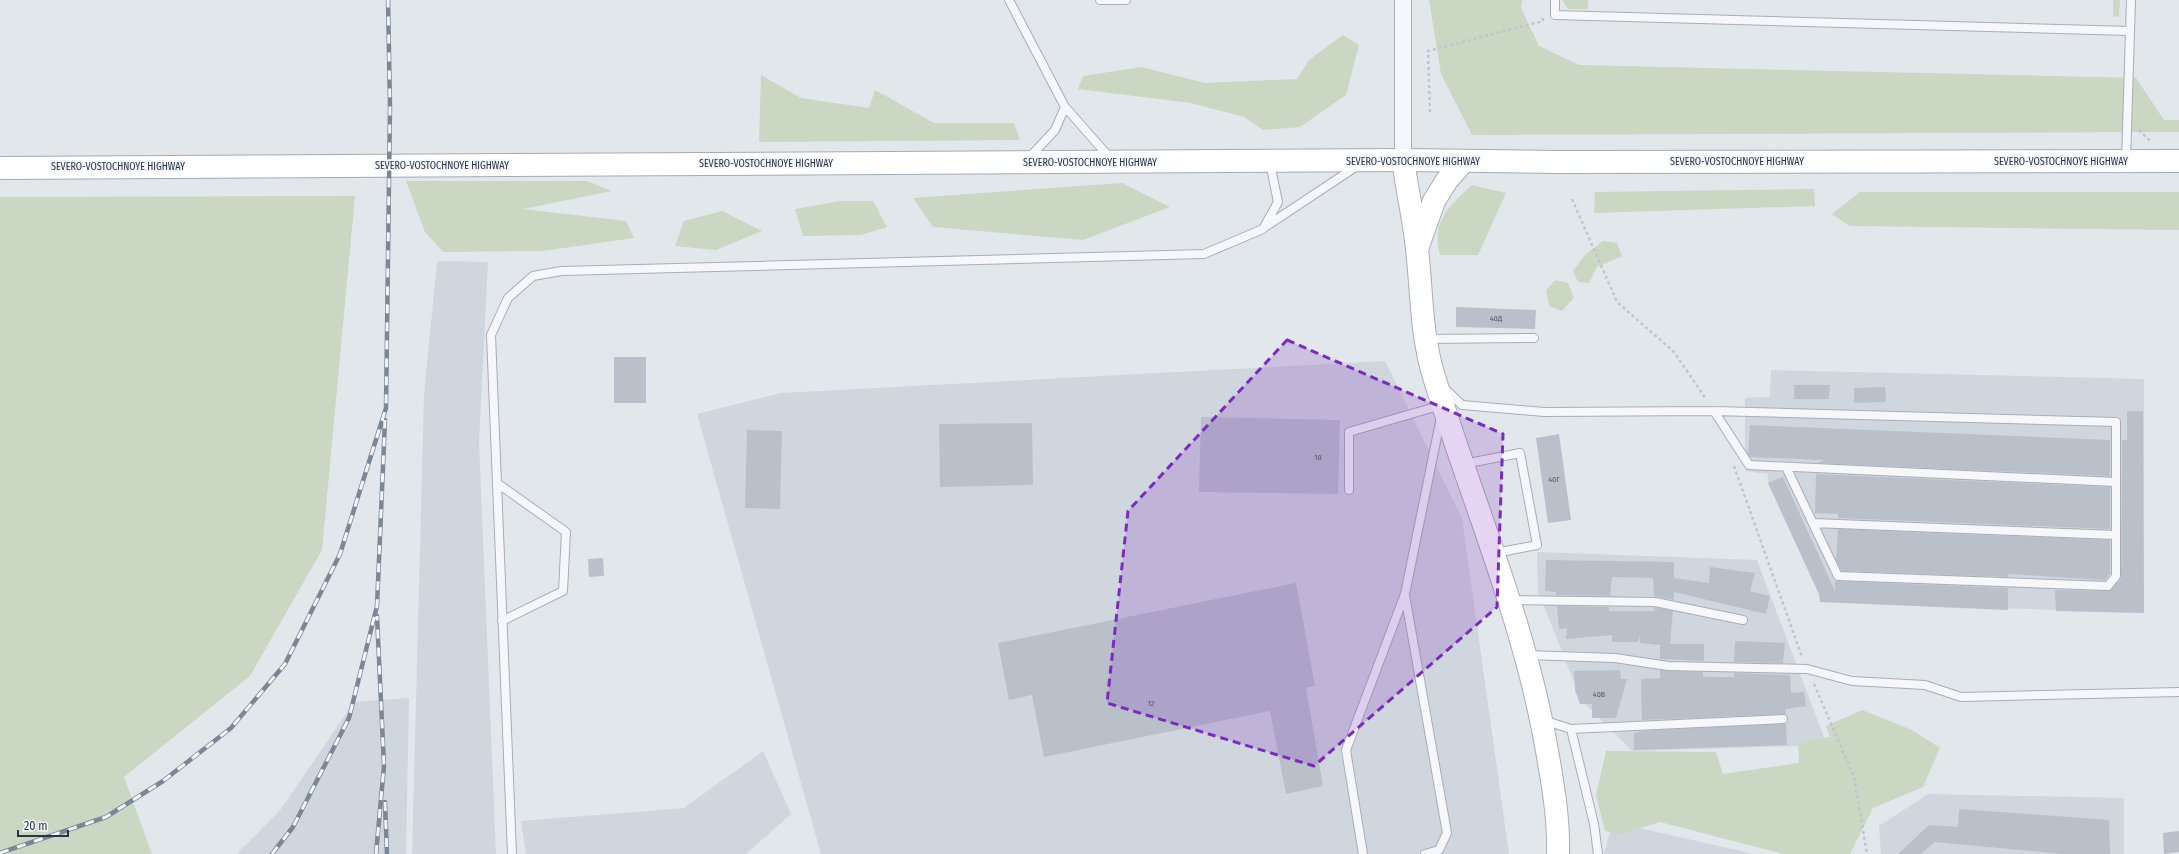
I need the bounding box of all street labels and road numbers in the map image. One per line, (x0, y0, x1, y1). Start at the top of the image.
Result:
street label: SEVERO-VOSTOCHNOYE HIGHWAY (1346, 156, 1480, 168)
street label: SEVERO-VOSTOCHNOYE HIGHWAY (1670, 156, 1804, 168)
street label: SEVERO-VOSTOCHNOYE HIGHWAY (1994, 156, 2128, 168)
street label: SEVERO-VOSTOCHNOYE HIGHWAY (1023, 157, 1157, 169)
street label: SEVERO-VOSTOCHNOYE HIGHWAY (699, 158, 833, 170)
street label: SEVERO-VOSTOCHNOYE HIGHWAY (375, 160, 509, 172)
street label: SEVERO-VOSTOCHNOYE HIGHWAY (51, 161, 185, 173)

